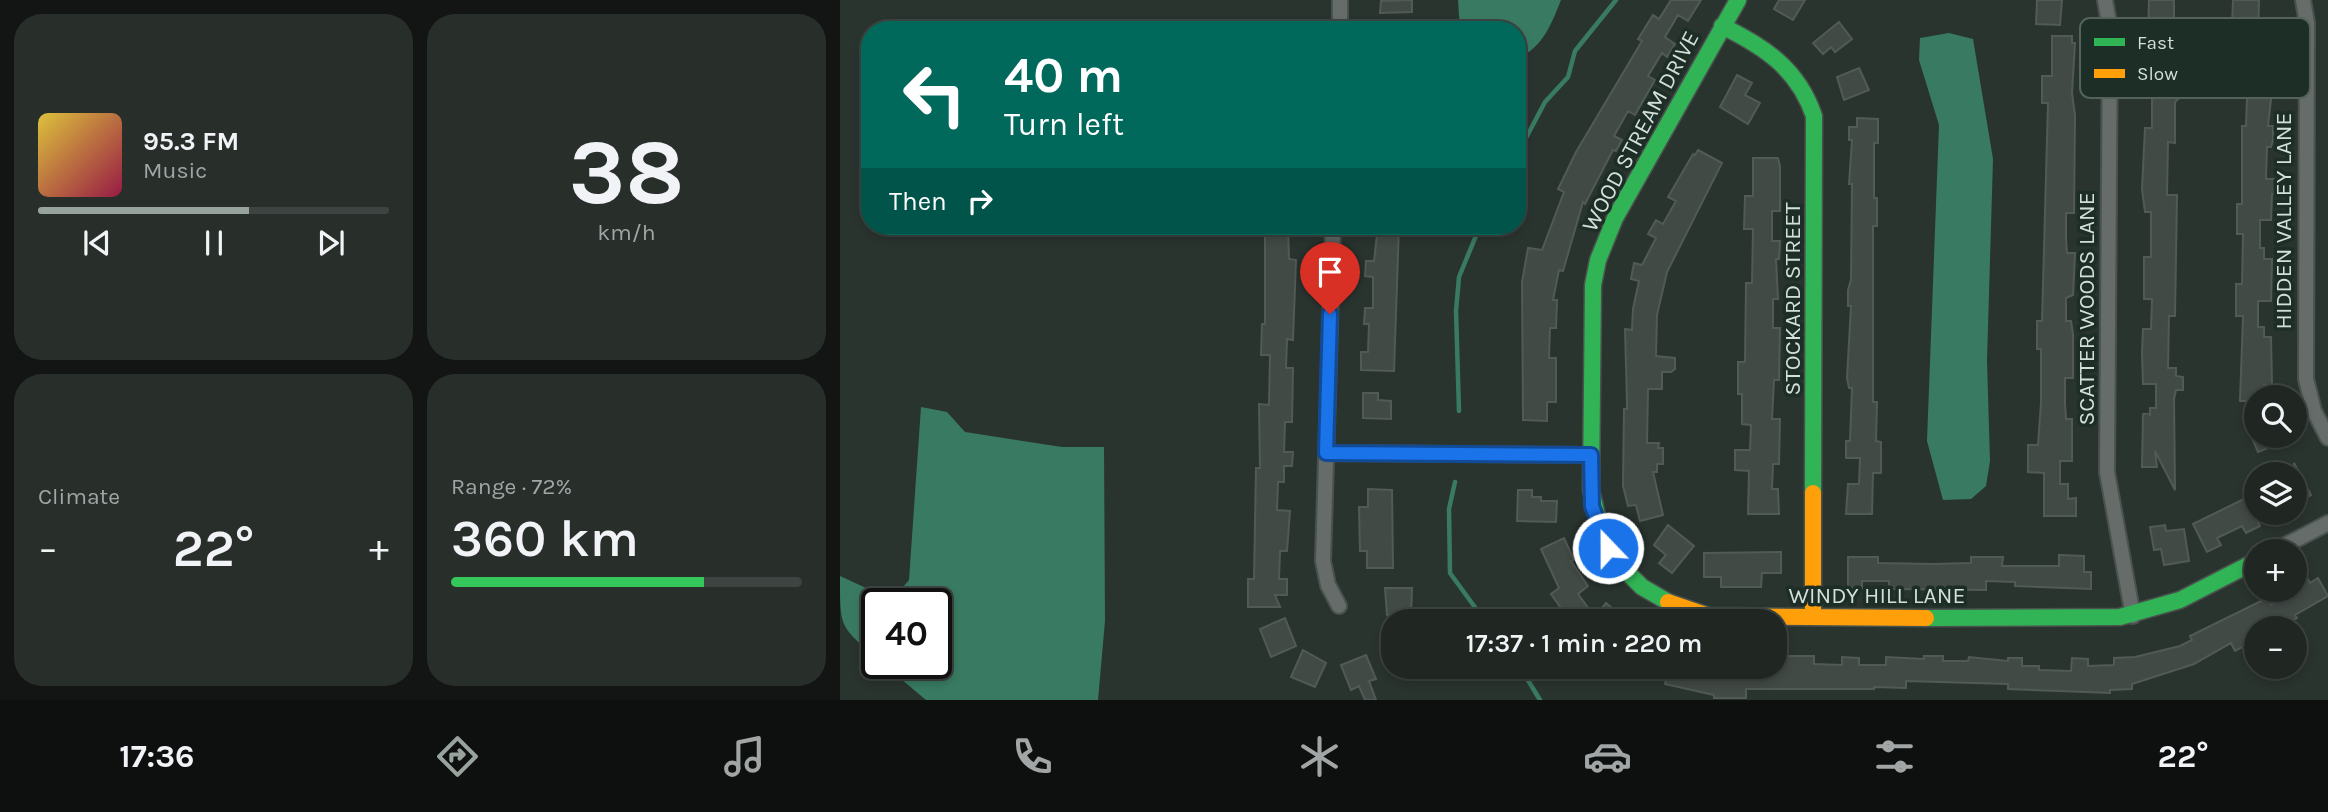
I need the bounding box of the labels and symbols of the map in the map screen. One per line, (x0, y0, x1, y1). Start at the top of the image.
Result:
legend (2080, 18, 2310, 98)
street label: WOOD STREAM DRIVE (1576, 26, 1705, 236)
text: Fast (2137, 32, 2174, 54)
text: Slow (2137, 63, 2178, 85)
street label: HIDDEN VALLEY LANE (2270, 113, 2297, 329)
street label: SCATTER WOODS LANE (2073, 192, 2100, 426)
street label: STOCKARD STREET (1779, 202, 1806, 396)
pin (1300, 242, 1360, 314)
position arrow (1571, 511, 1645, 585)
street label: WINDY HILL LANE (1789, 582, 1965, 609)
speed limit sign: 40 (861, 588, 952, 679)

